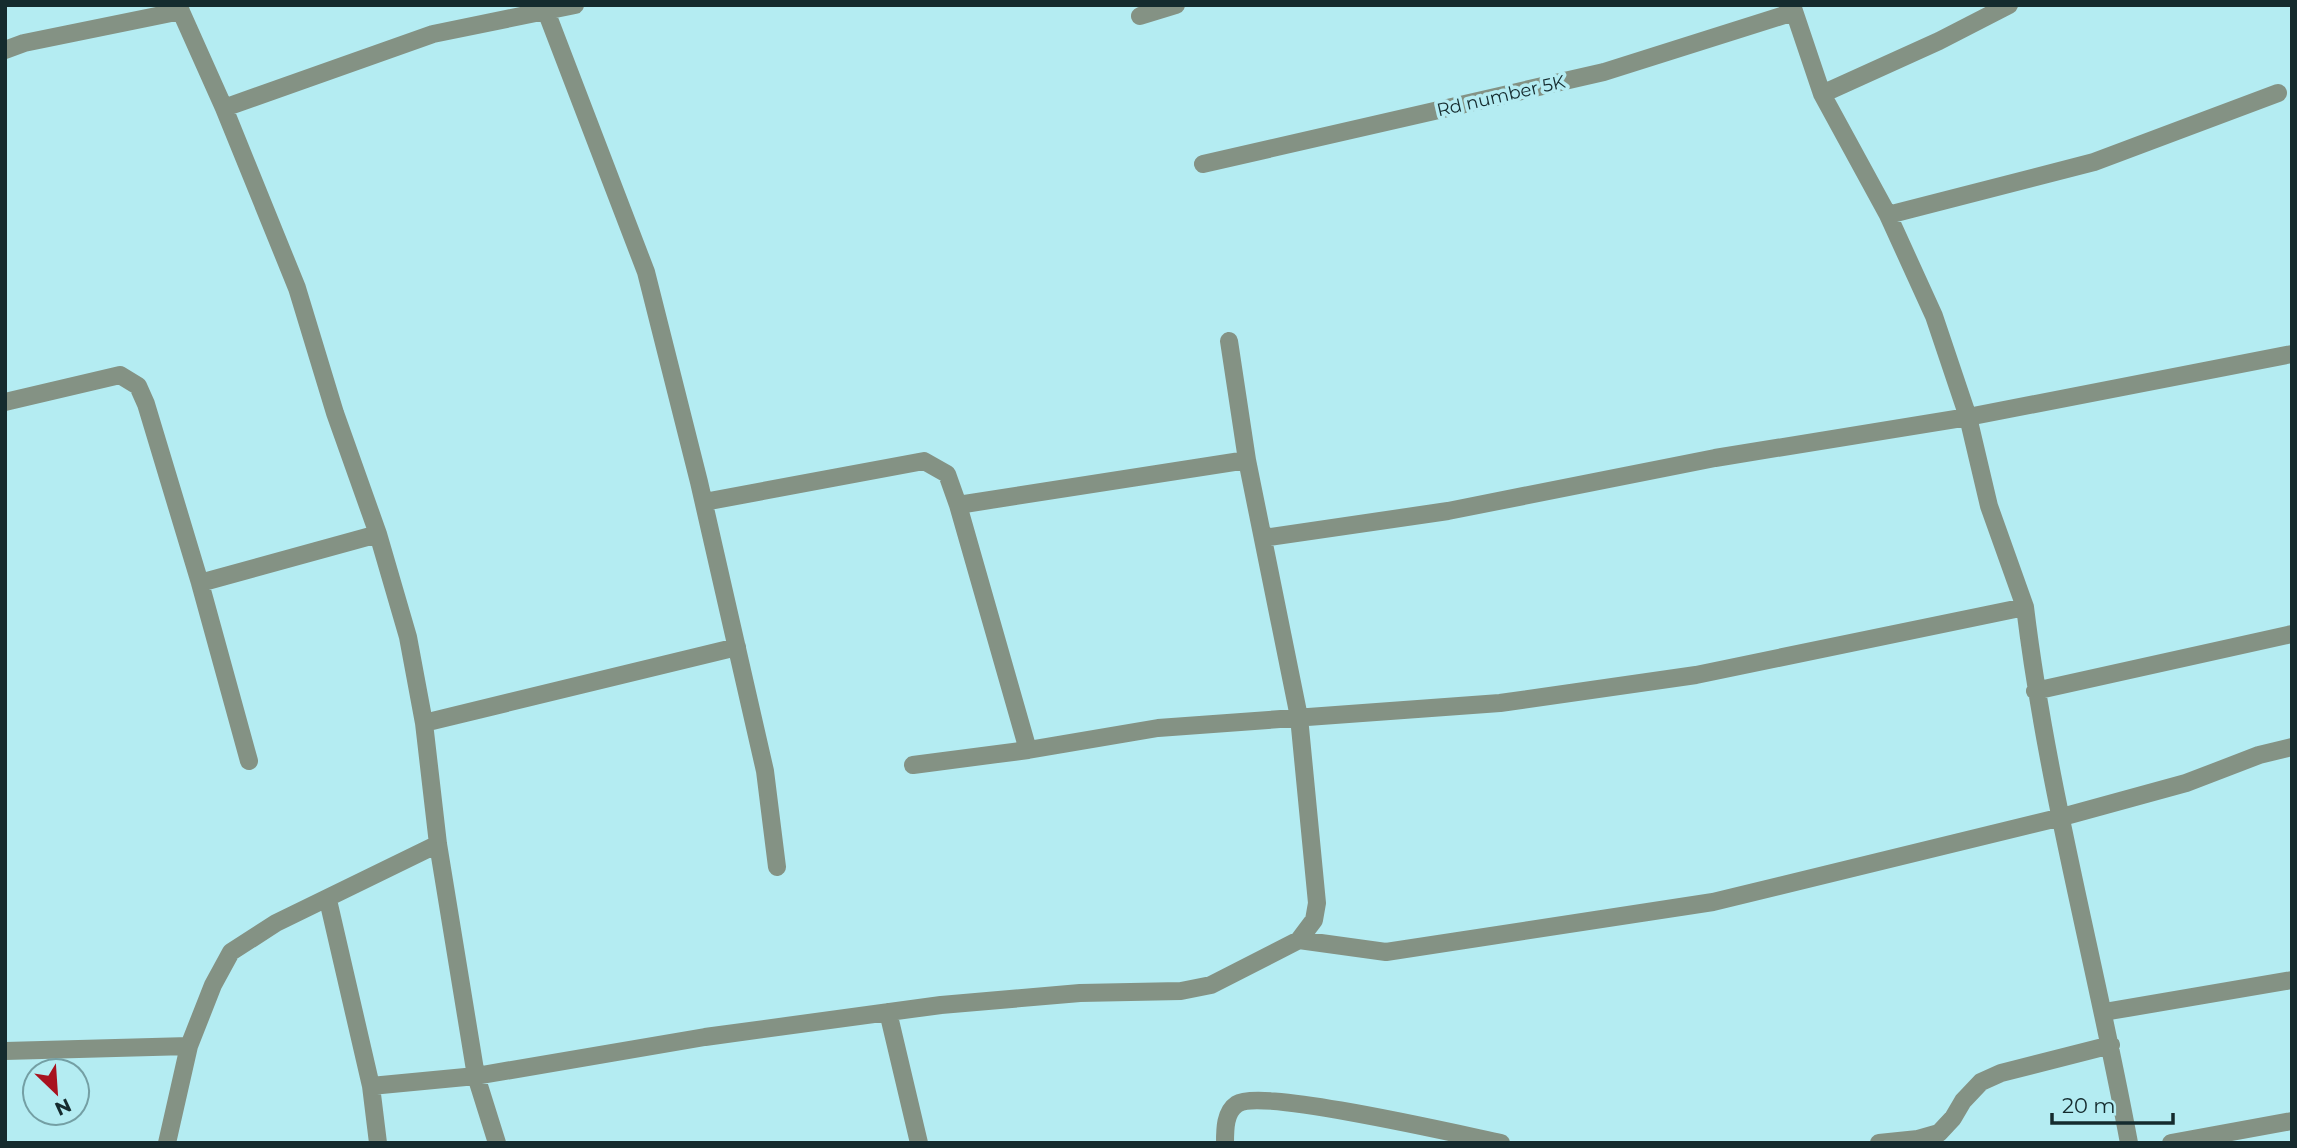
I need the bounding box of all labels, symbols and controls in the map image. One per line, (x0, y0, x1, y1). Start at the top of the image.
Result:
street label: Rd number 5K (1435, 70, 1568, 121)
north arrow (21, 1057, 91, 1127)
scale bar (2052, 1082, 2173, 1126)
text: N (51, 1093, 75, 1121)
text: 20 m (2062, 1093, 2116, 1118)

